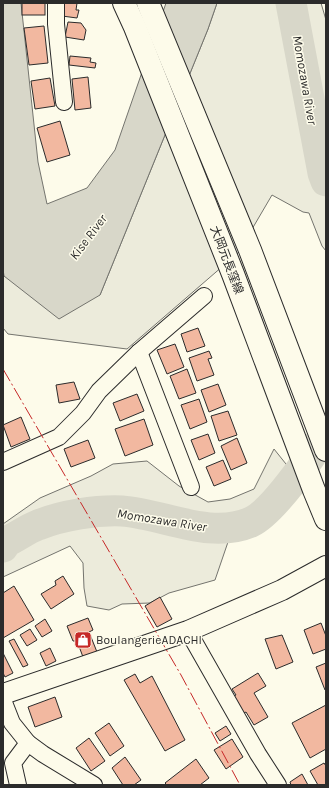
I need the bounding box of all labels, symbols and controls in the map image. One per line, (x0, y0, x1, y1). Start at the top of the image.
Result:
water label: Momozawa River (290, 34, 320, 126)
water label: Kise River (66, 211, 110, 263)
street label: 大岡元長窪線 (208, 224, 246, 296)
water label: Momozawa River (116, 506, 208, 535)
shop icon: BoulangerieADACHI (73, 630, 93, 650)
place label: BoulangerieADACHI (96, 633, 202, 647)

